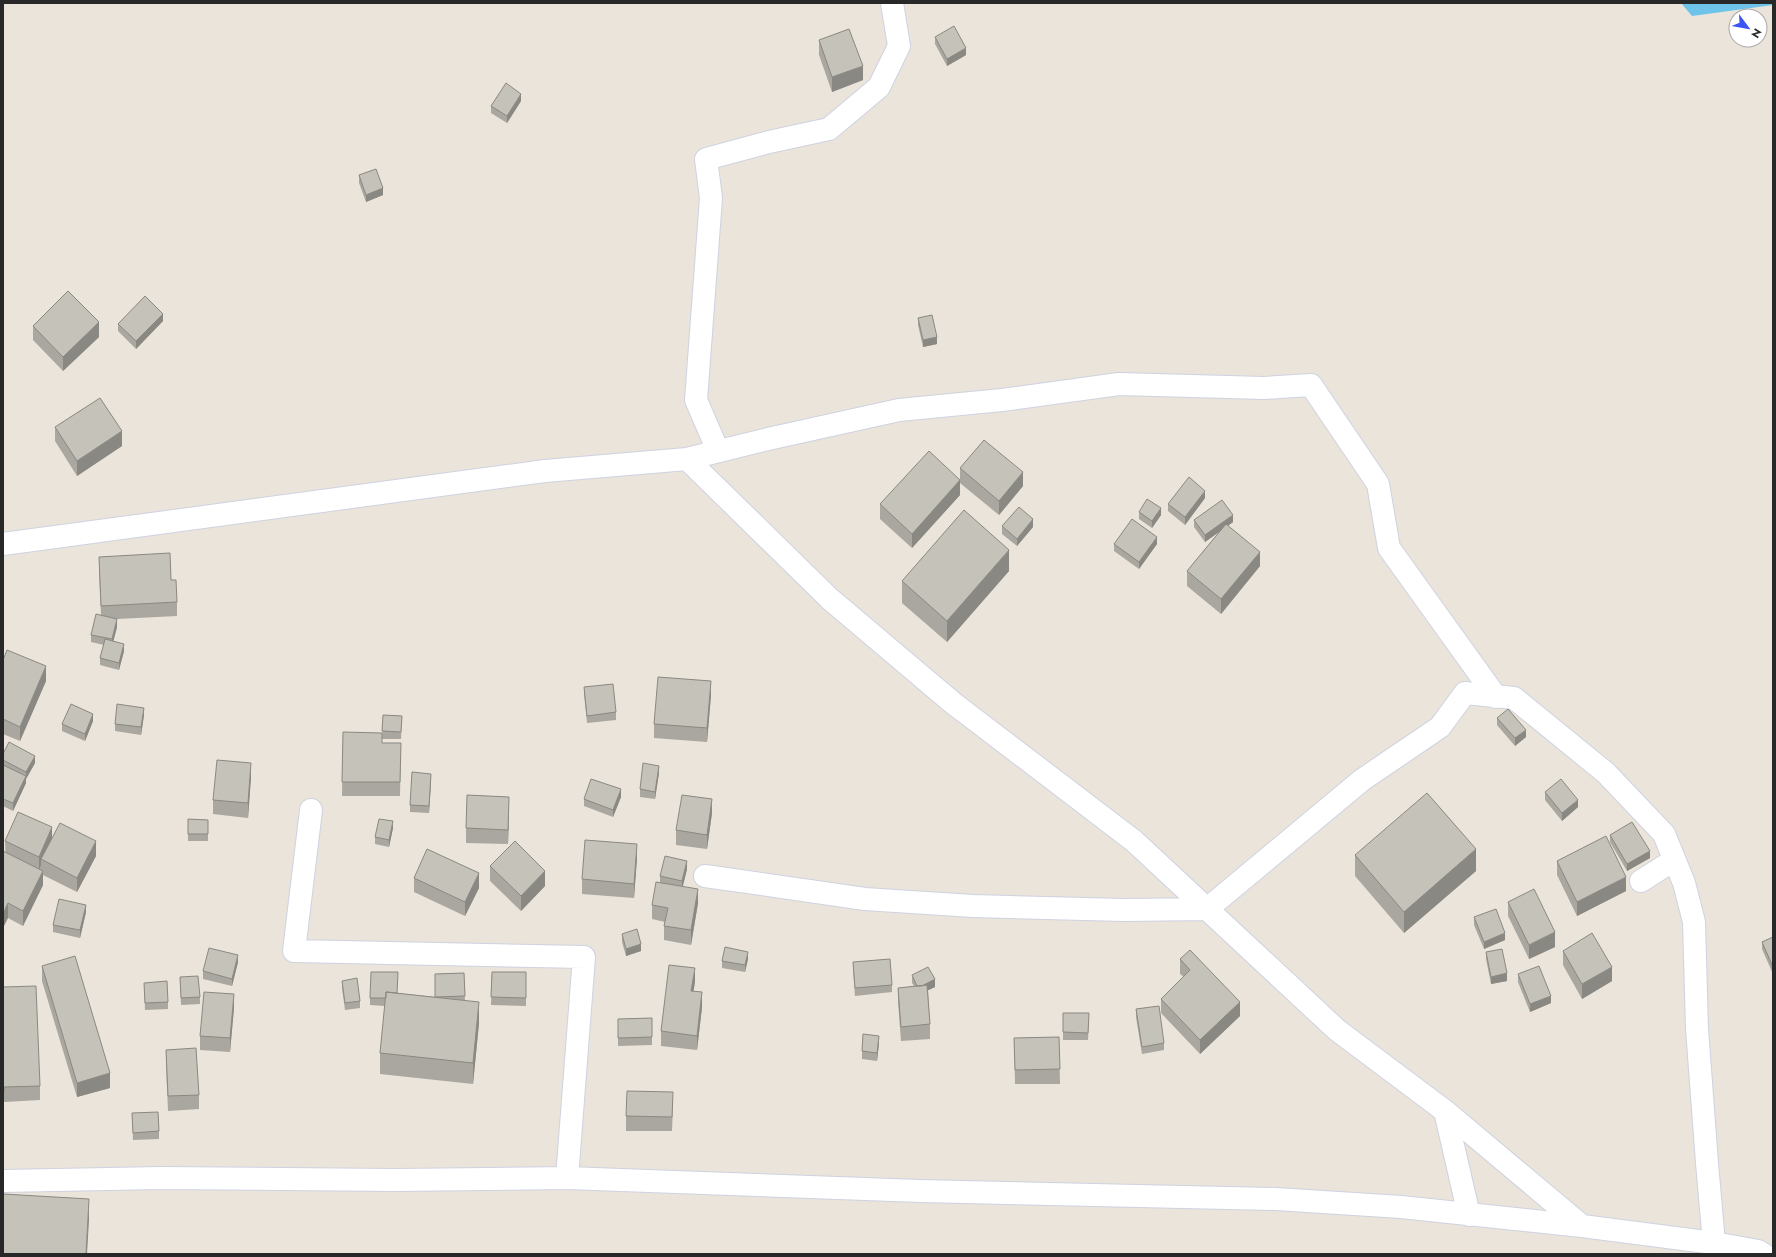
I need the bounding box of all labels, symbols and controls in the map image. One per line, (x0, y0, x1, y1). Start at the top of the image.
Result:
north arrow (1728, 8, 1768, 48)
text: N (1747, 25, 1766, 41)

